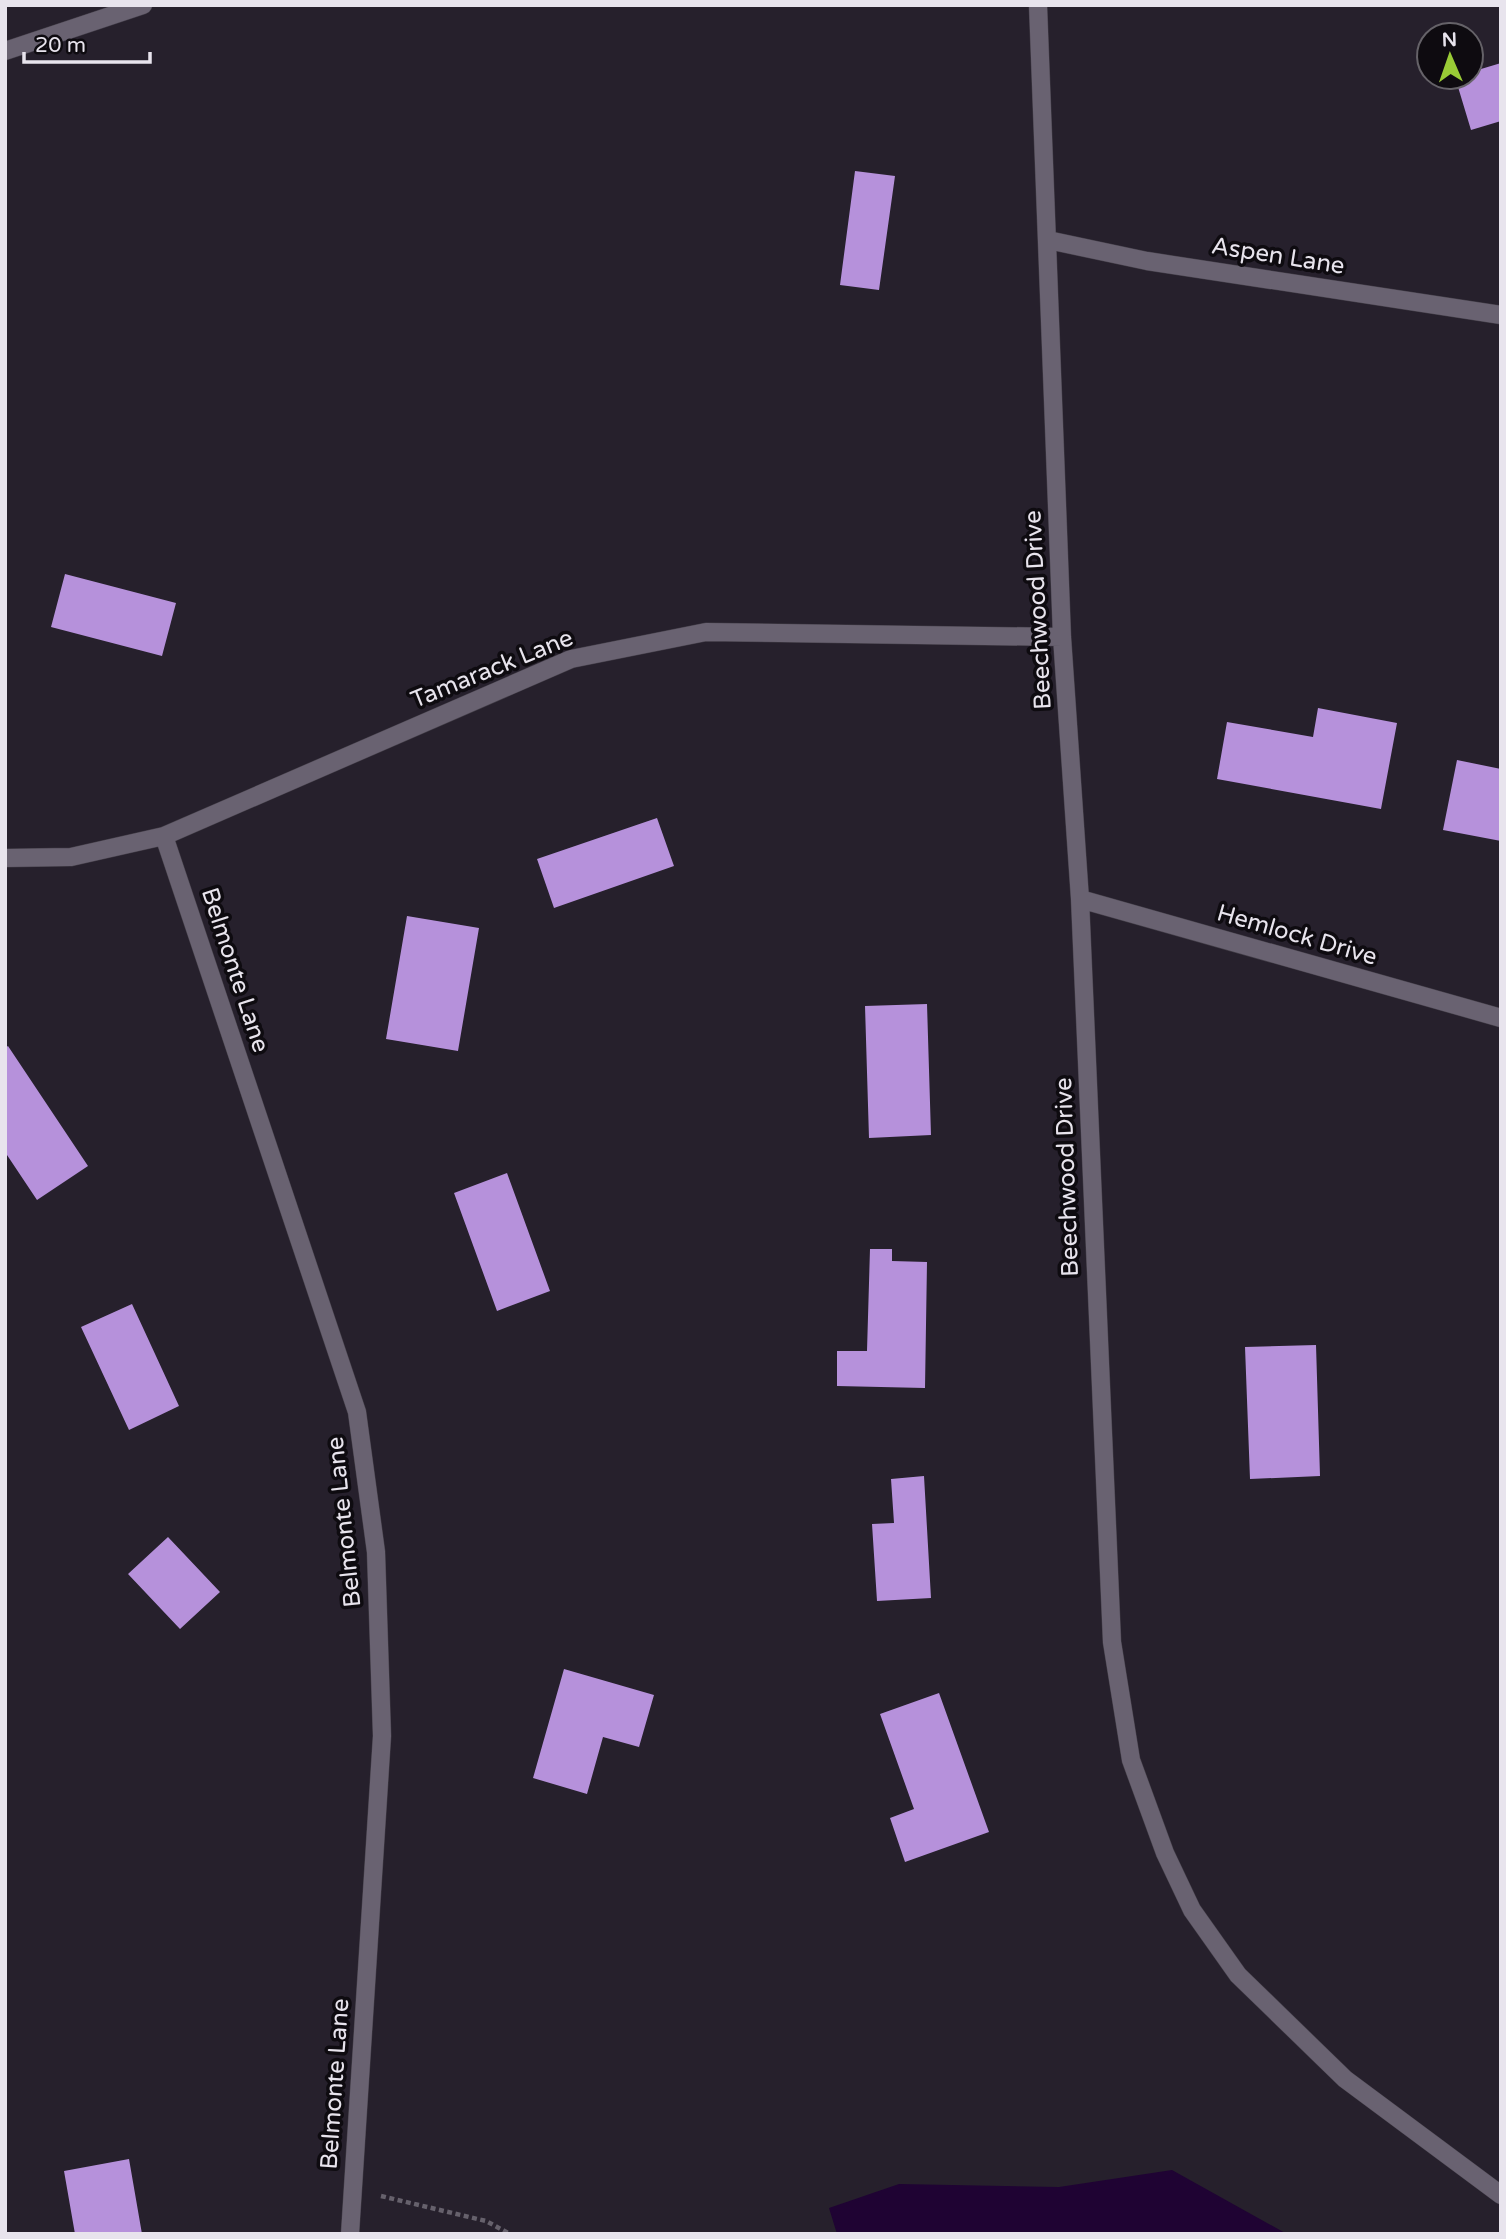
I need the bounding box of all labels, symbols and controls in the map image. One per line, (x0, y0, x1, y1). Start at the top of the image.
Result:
scale bar (24, 21, 150, 65)
north arrow (1415, 21, 1485, 91)
text: N (1441, 29, 1457, 51)
text: 20 m (35, 33, 86, 58)
street label: Aspen Lane (1209, 231, 1347, 281)
street label: Beechwood Drive (1018, 510, 1058, 710)
street label: Tamarack Lane (407, 623, 577, 715)
street label: Belmonte Lane (195, 884, 275, 1056)
street label: Hemlock Drive (1214, 898, 1380, 972)
street label: Beechwood Drive (1049, 1077, 1085, 1277)
street label: Belmonte Lane (321, 1435, 367, 1609)
street label: Belmonte Lane (315, 1998, 355, 2170)

